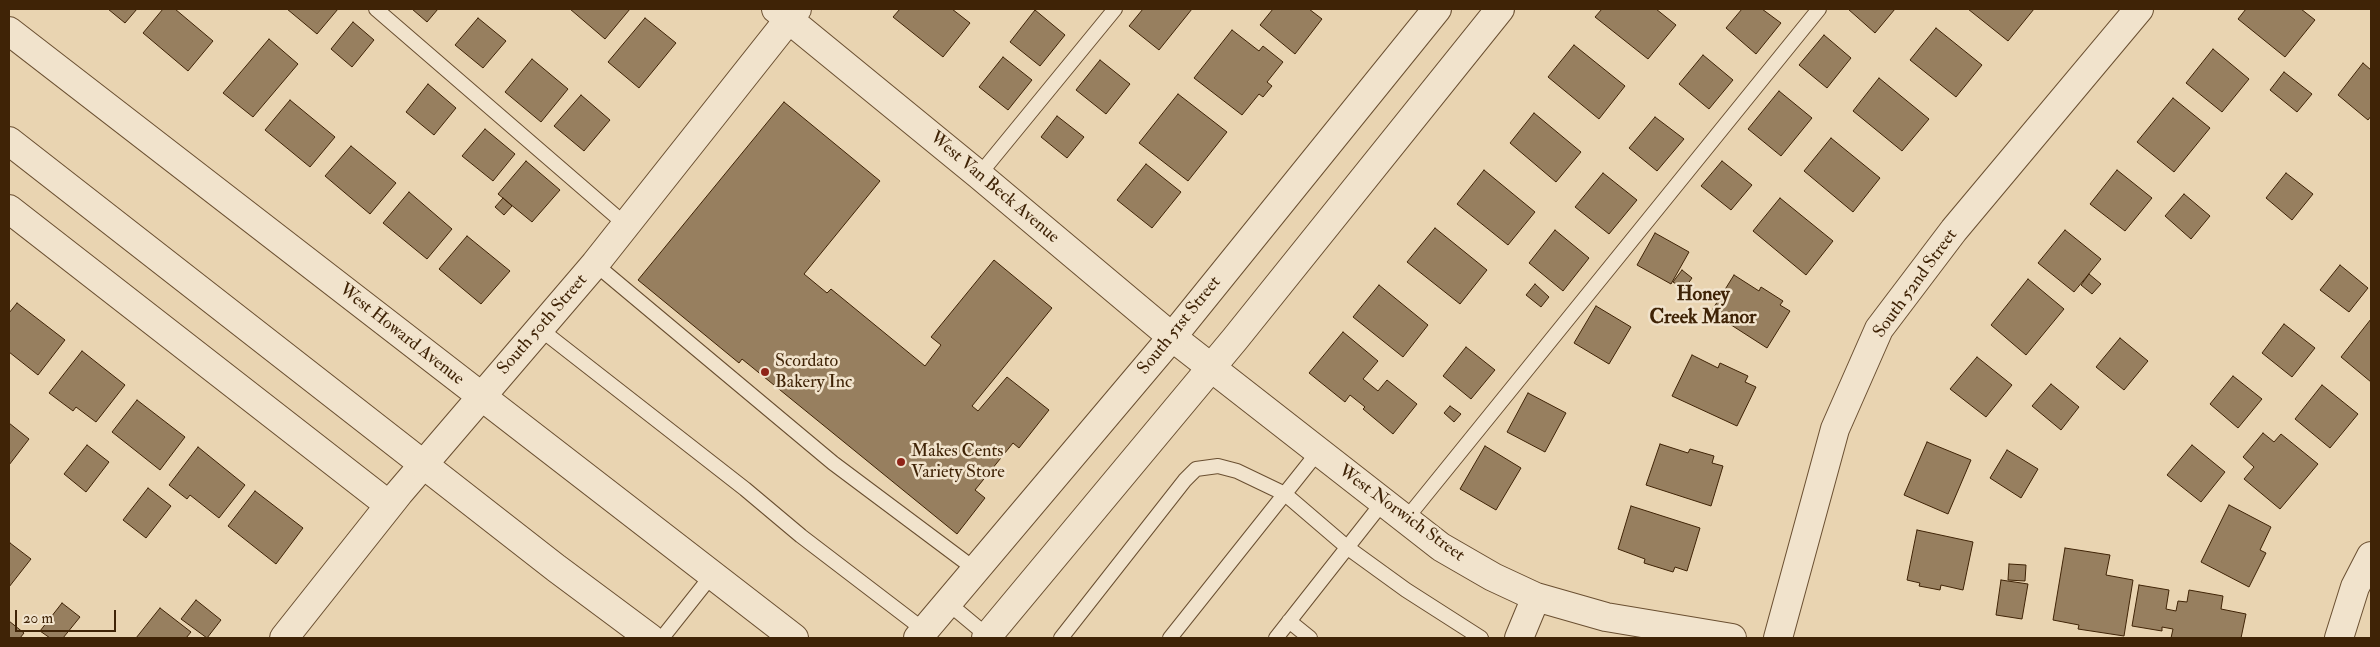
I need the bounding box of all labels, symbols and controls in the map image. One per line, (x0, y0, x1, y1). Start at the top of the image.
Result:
street label: West Van Beck Avenue (925, 127, 1063, 249)
street label: South 52nd Street (1869, 225, 1963, 343)
street label: South 50th Street (493, 270, 593, 380)
street label: South 51st Street (1134, 272, 1226, 380)
street label: West Howard Avenue (334, 279, 468, 391)
district label: Honey Creek Manor (1649, 284, 1757, 331)
place label: Scordato Bakery Inc (775, 351, 852, 394)
marker: Scordato Bakery Inc (759, 366, 771, 378)
place label: Makes Cents Variety Store (911, 441, 1005, 484)
marker: Makes Cents Variety Store (895, 456, 907, 468)
street label: West Norwich Street (1334, 461, 1468, 567)
scale bar (18, 600, 119, 632)
text: 20 m (23, 609, 53, 628)

